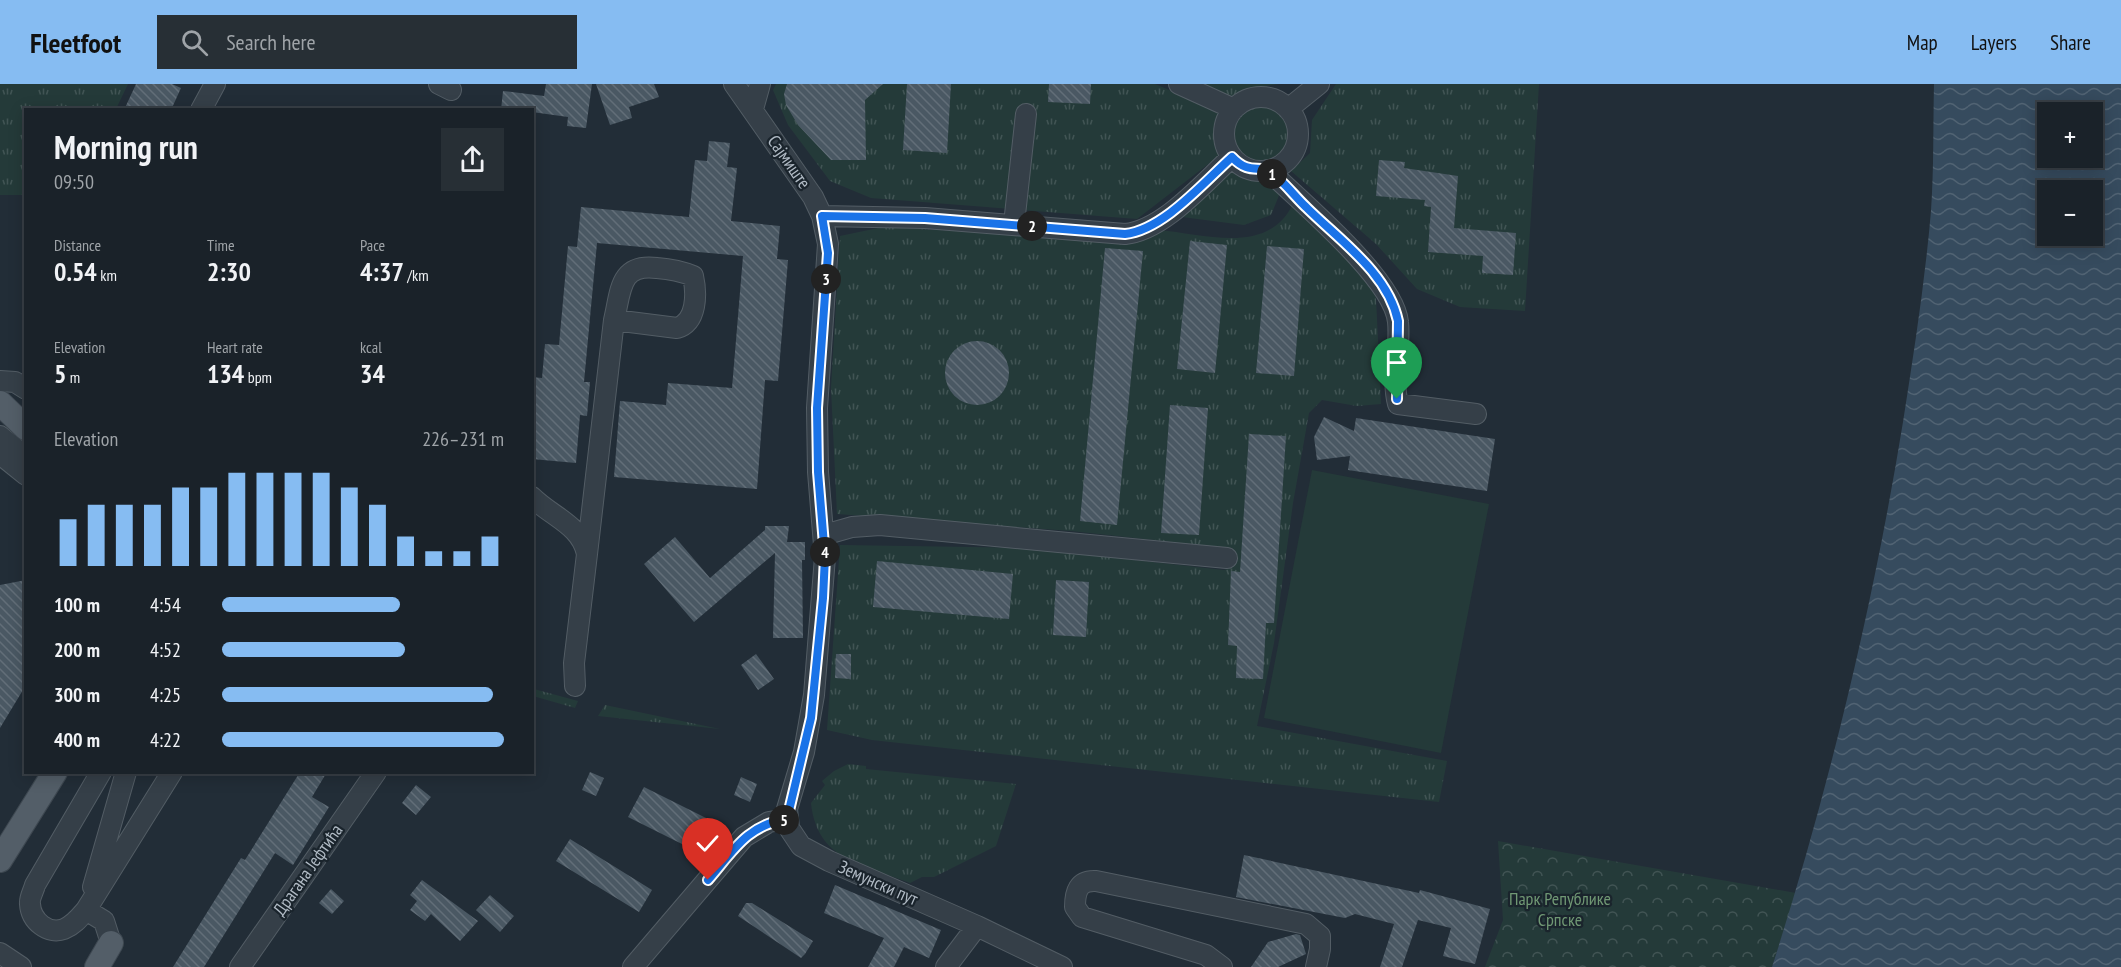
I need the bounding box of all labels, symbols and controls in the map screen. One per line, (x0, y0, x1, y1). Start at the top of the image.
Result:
search box (157, 15, 577, 69)
text: Fleetfoot (30, 24, 121, 61)
icon: search (178, 26, 211, 59)
text: Search here (226, 28, 316, 56)
text: Map (1907, 29, 1938, 56)
text: Layers (1971, 29, 2017, 56)
text: Share (2050, 29, 2091, 56)
map controls (2037, 102, 2103, 246)
button: + (2037, 102, 2103, 168)
text: Morning run (54, 125, 198, 168)
button: share (441, 128, 504, 191)
street label: Сајмиште (763, 130, 816, 193)
pin: 1 (1257, 159, 1287, 189)
text: 1 (1268, 164, 1276, 184)
text: 09:50 (54, 169, 94, 195)
button: − (2037, 180, 2103, 246)
pin: 2 (1017, 211, 1047, 241)
text: 2 (1028, 216, 1036, 236)
text: Distance (54, 235, 101, 255)
text: Time (207, 235, 235, 255)
text: Pace (360, 235, 385, 255)
text: 0.54 (54, 255, 97, 288)
text: 2:30 (207, 255, 251, 288)
text: 4:37 (360, 255, 404, 288)
pin: 3 (811, 264, 841, 294)
text: km (97, 265, 117, 285)
text: /km (404, 265, 429, 285)
text: 3 (822, 269, 830, 289)
text: Elevation (54, 337, 105, 357)
text: Heart rate (207, 337, 263, 357)
text: kcal (360, 337, 382, 357)
pin (1371, 337, 1422, 399)
icon: arrive (1380, 346, 1413, 379)
text: 5 (54, 357, 66, 390)
text: 134 (207, 357, 244, 390)
text: 34 (360, 357, 385, 390)
text: m (66, 367, 80, 387)
text: bpm (244, 367, 272, 387)
text: Elevation (54, 426, 118, 452)
text: 226–231 m (422, 426, 504, 452)
pin: 4 (810, 537, 840, 567)
text: 4 (821, 542, 829, 562)
text: 100 m (54, 592, 100, 618)
text: 4:54 (150, 592, 181, 618)
text: 200 m (54, 637, 100, 663)
text: 4:52 (150, 637, 181, 663)
text: 300 m (54, 682, 100, 708)
text: 4:25 (150, 682, 181, 708)
text: 400 m (54, 727, 100, 753)
text: 4:22 (150, 727, 181, 753)
pin: 5 (769, 805, 799, 835)
text: 5 (780, 810, 788, 830)
pin (682, 818, 733, 880)
street label: Драгана Јефтића (268, 820, 347, 920)
icon: check (691, 827, 724, 860)
street label: Земунски пут (835, 855, 922, 910)
park label: Парк Републике Српске (1509, 887, 1611, 931)

